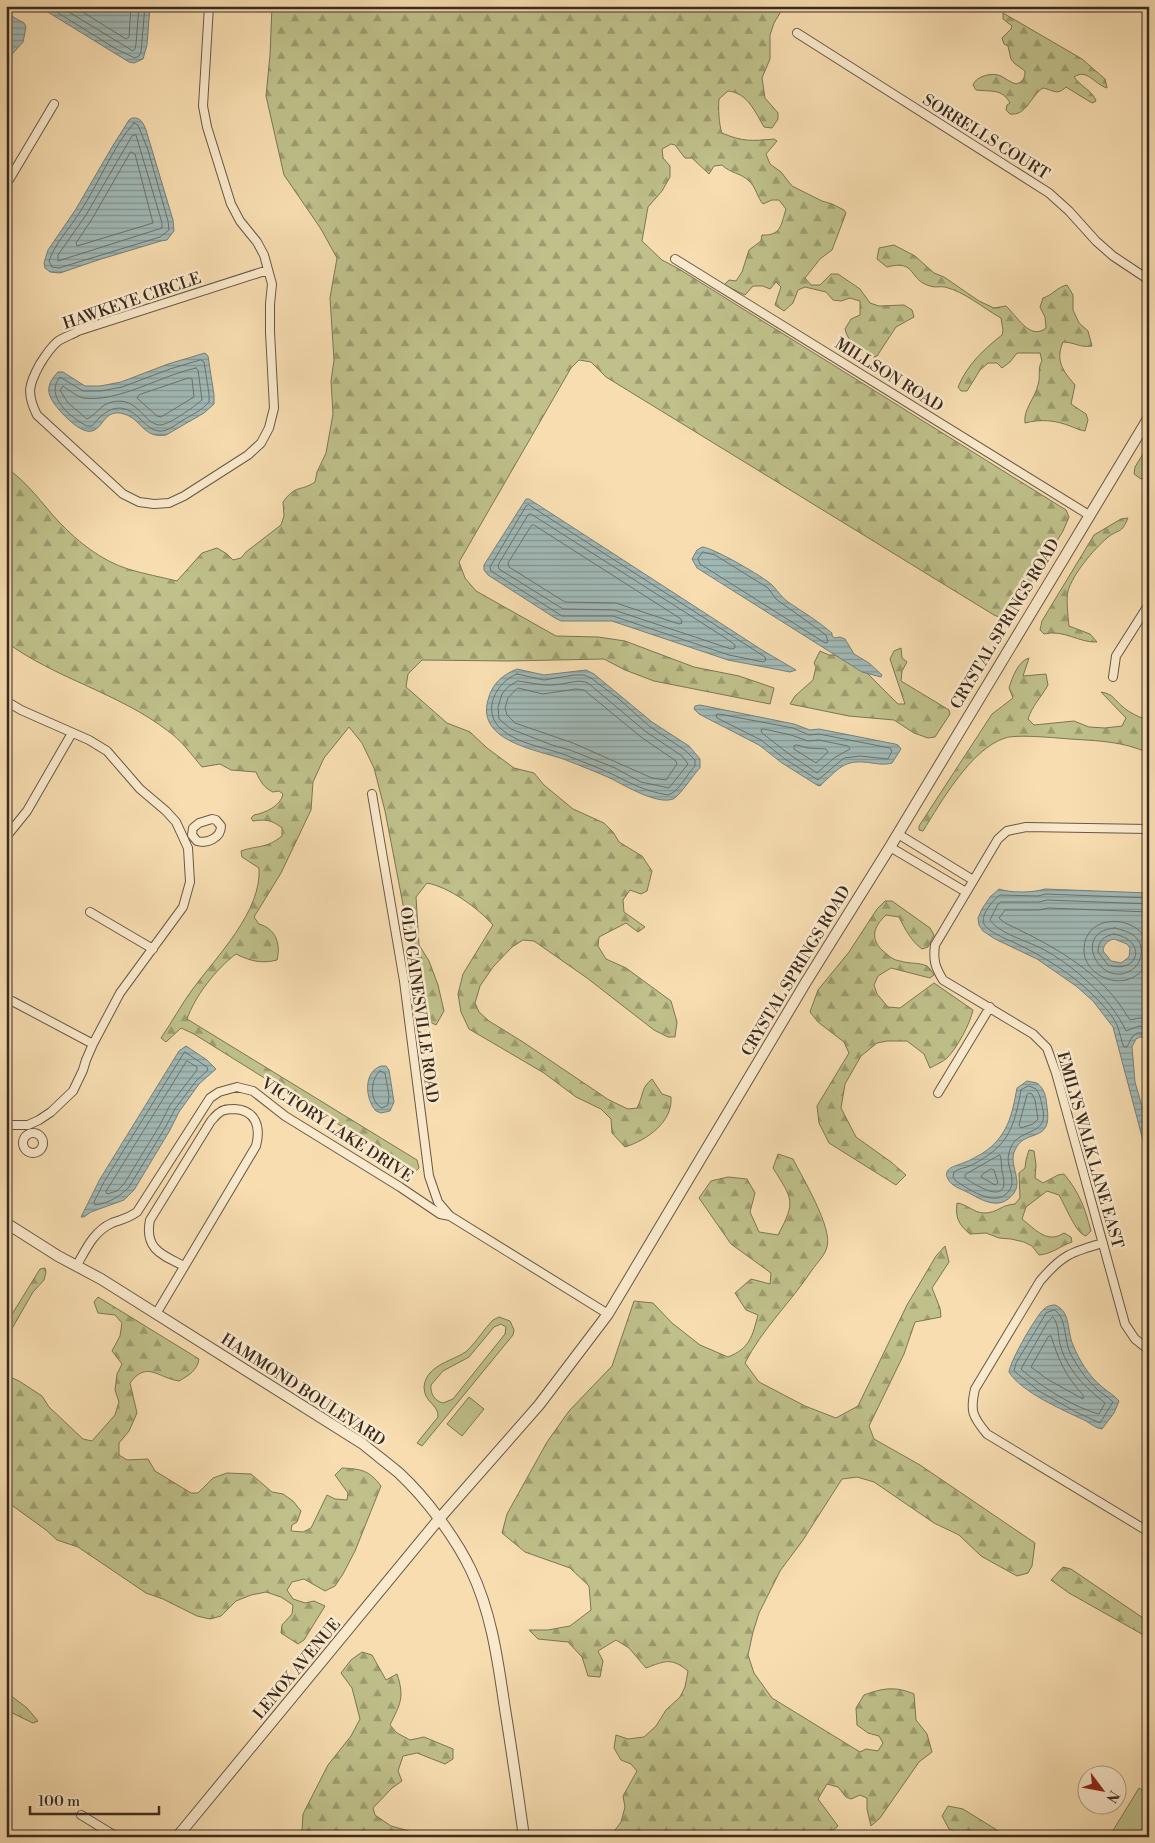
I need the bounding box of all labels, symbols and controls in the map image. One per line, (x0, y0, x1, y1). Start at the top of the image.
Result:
street label: SORRELLS COURT (919, 90, 1053, 184)
street label: HAWKEYE CIRCLE (60, 268, 204, 334)
street label: MILLSON ROAD (831, 334, 947, 416)
street label: CRYSTAL SPRINGS ROAD (946, 535, 1064, 713)
street label: CRYSTAL SPRINGS ROAD (737, 882, 855, 1060)
street label: OLD GAINESVILLE ROAD (395, 906, 443, 1104)
street label: EMILYS WALK LANE EAST (1052, 1049, 1128, 1251)
street label: VICTORY LAKE DRIVE (256, 1073, 417, 1187)
street label: HAMMOND BOULEVARD (217, 1329, 389, 1451)
street label: LENOX AVENUE (249, 1614, 345, 1724)
north arrow (1078, 1766, 1128, 1816)
scale bar (30, 1783, 159, 1815)
text: N (1102, 1787, 1123, 1806)
text: 100 m (38, 1792, 80, 1811)

